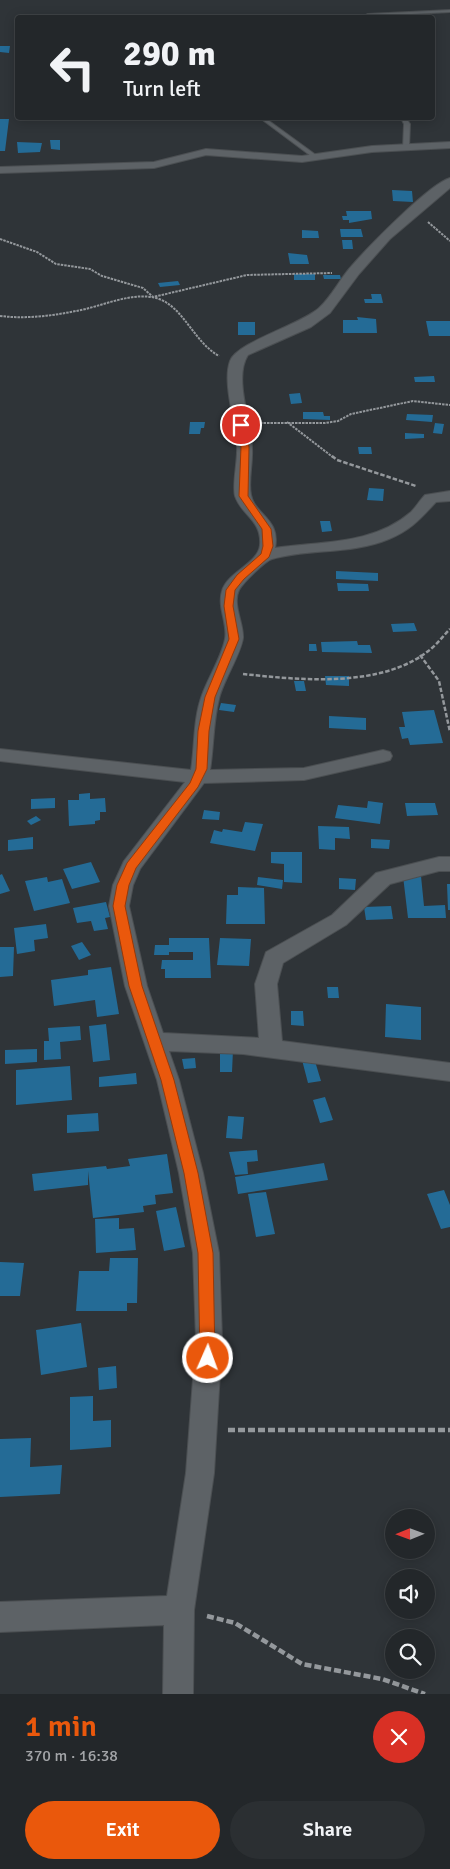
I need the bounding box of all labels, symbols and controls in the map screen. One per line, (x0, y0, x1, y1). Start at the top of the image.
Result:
text: 290 m (123, 32, 216, 75)
icon: left (40, 35, 105, 100)
text: Turn left (123, 75, 201, 102)
pin (220, 404, 262, 446)
icon: arrive (227, 411, 255, 439)
position arrow (181, 1331, 233, 1383)
north arrow (385, 1509, 435, 1559)
map controls (385, 1509, 435, 1679)
button: sound (385, 1569, 435, 1619)
button: search (385, 1629, 435, 1679)
text: 1 min (25, 1708, 97, 1745)
button: close (373, 1711, 425, 1763)
text: 370 m · 16:38 (25, 1746, 118, 1766)
button: Exit (25, 1801, 220, 1859)
button: Share (230, 1801, 425, 1859)

